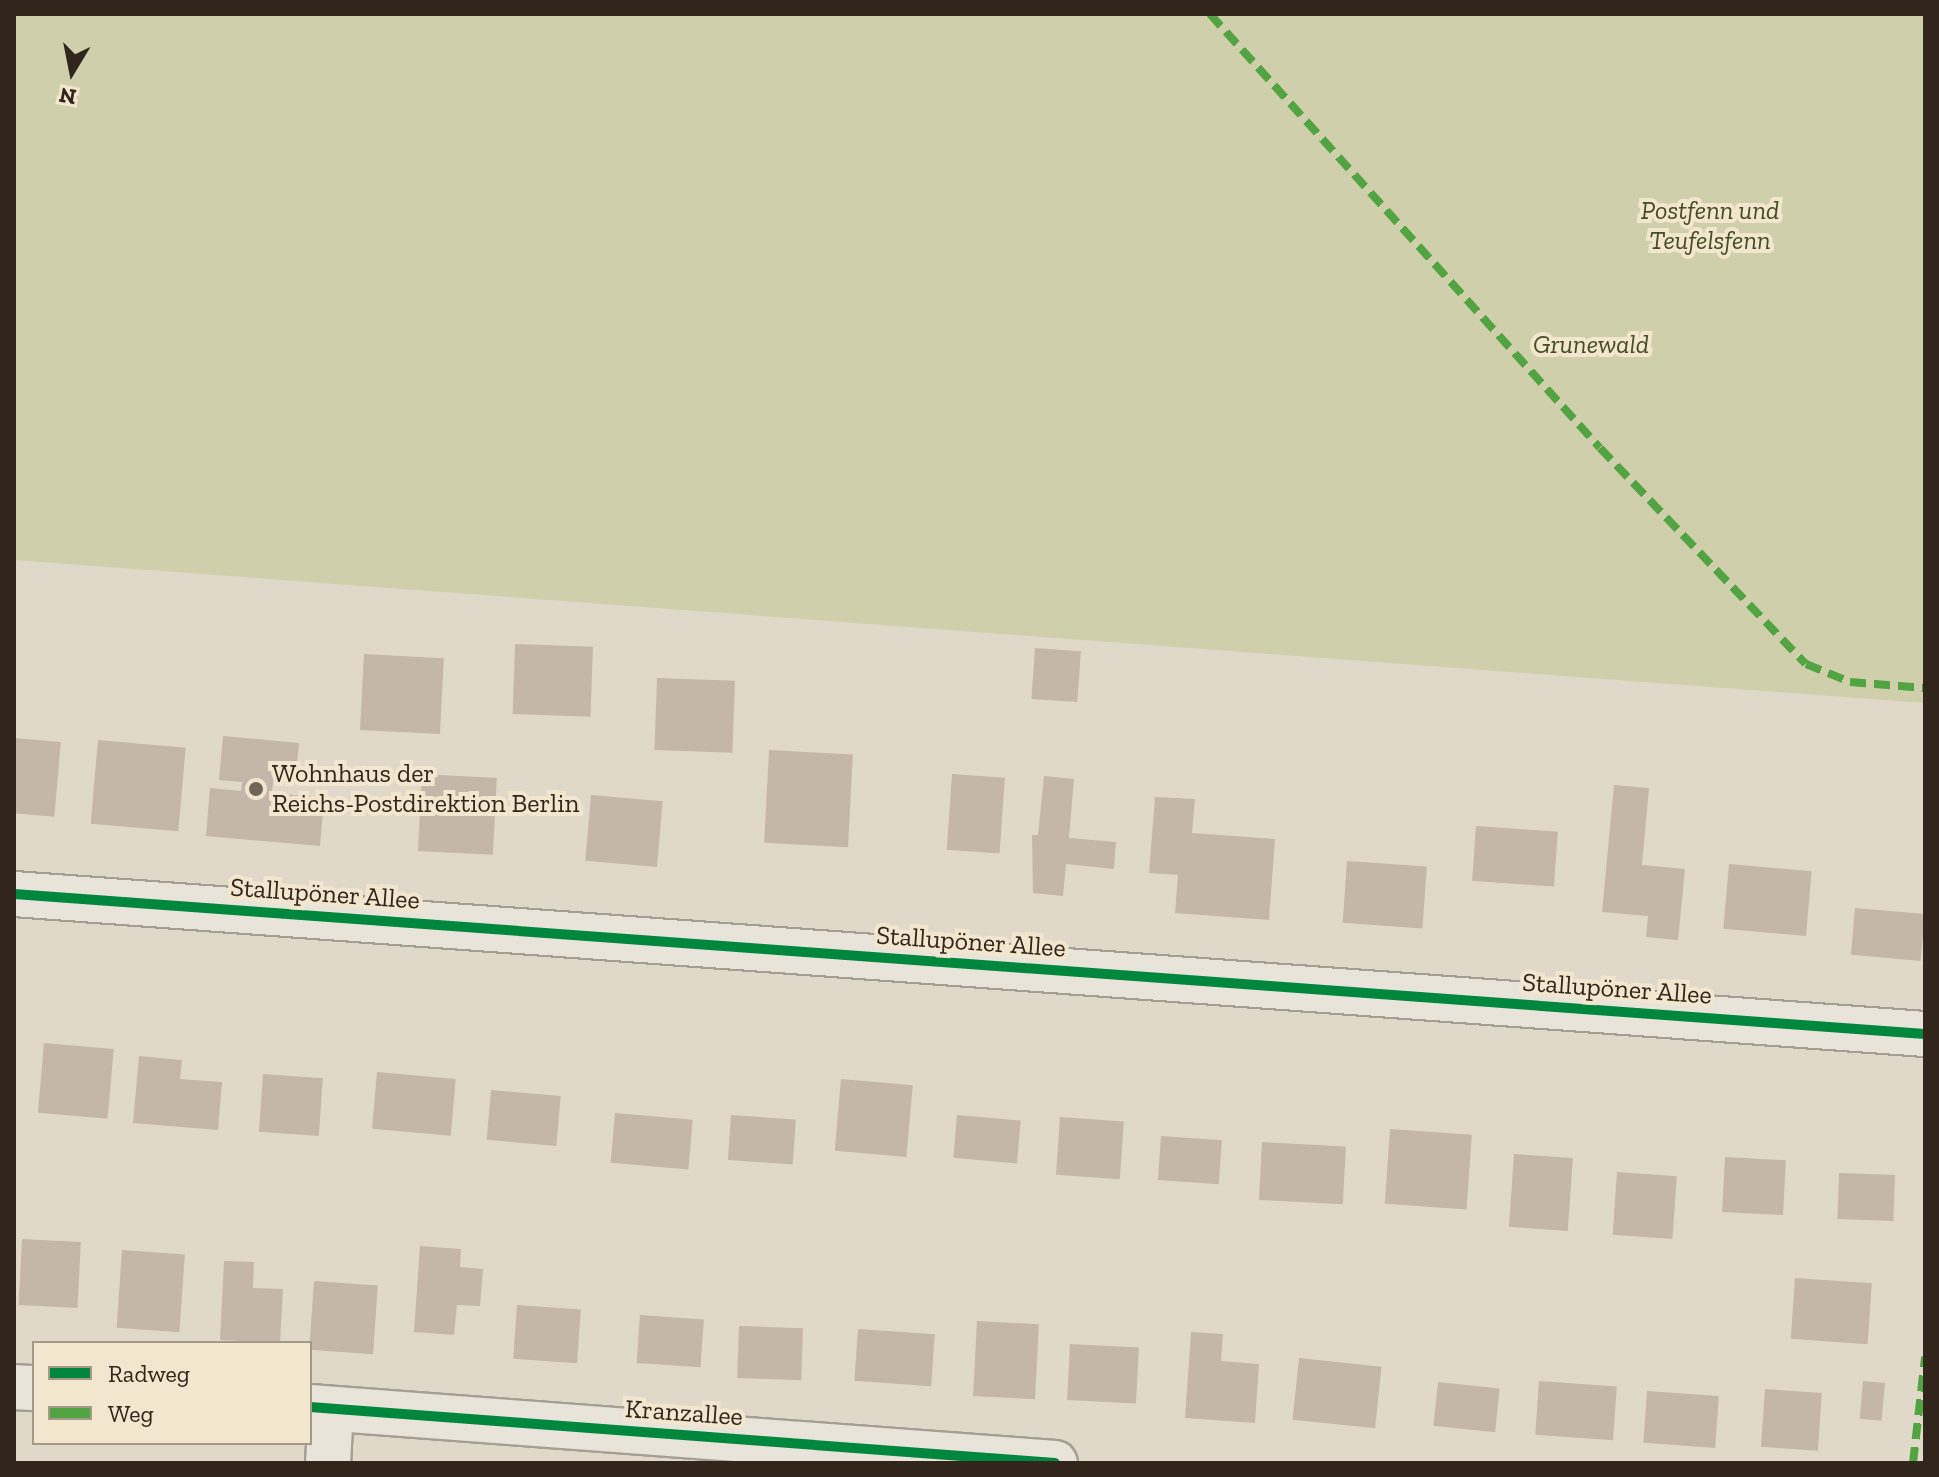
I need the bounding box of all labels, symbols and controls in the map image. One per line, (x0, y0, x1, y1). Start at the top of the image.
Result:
north arrow (32, 32, 112, 112)
text: N (57, 81, 78, 111)
park label: Postfenn und Teufelsfenn (1641, 195, 1779, 256)
park label: Grunewald (1533, 329, 1649, 361)
place label: Wohnhaus der Reichs-Postdirektion Berlin (272, 758, 579, 820)
marker: Wohnhaus der Reichs-Postdirektion Berlin (247, 780, 265, 798)
street label: Stallupöner Allee (229, 872, 421, 916)
street label: Stallupöner Allee (875, 920, 1067, 964)
street label: Stallupöner Allee (1521, 967, 1713, 1011)
legend (32, 1341, 312, 1445)
text: Radweg (108, 1359, 190, 1388)
street label: Kranzallee (624, 1393, 744, 1433)
text: Weg (108, 1399, 154, 1428)

